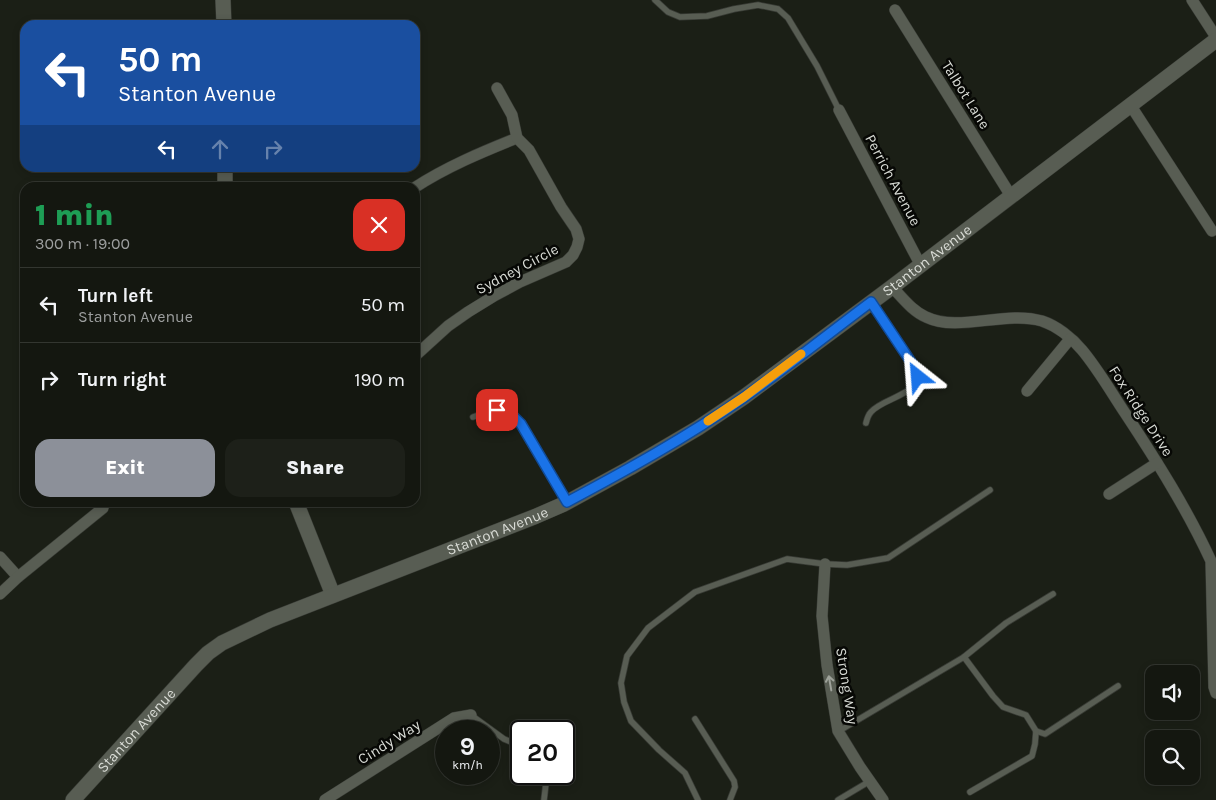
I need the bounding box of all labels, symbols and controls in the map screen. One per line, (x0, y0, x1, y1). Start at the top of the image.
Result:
text: 50 m (118, 39, 203, 80)
icon: left (35, 40, 100, 105)
street label: Talbot Lane (938, 58, 994, 132)
text: Stanton Avenue (118, 81, 276, 107)
street label: Perrich Avenue (861, 131, 925, 229)
icon: left (153, 135, 181, 163)
icon: ahead (206, 135, 234, 163)
icon: right (259, 135, 287, 163)
text: 1 min (35, 197, 114, 233)
button: close (353, 199, 405, 251)
street label: Stanton Avenue (879, 220, 975, 300)
text: 300 m · 19:00 (35, 234, 130, 253)
street label: Sydney Circle (473, 240, 561, 298)
text: Turn left (78, 285, 153, 307)
icon: left (35, 291, 63, 319)
text: 50 m (361, 294, 405, 316)
text: Stanton Avenue (78, 307, 193, 326)
position arrow (891, 350, 943, 402)
street label: Fox Ridge Drive (1105, 362, 1177, 460)
icon: right (35, 366, 63, 394)
text: Turn right (78, 369, 167, 391)
text: 190 m (354, 369, 405, 391)
pin (476, 389, 518, 431)
icon: arrive (483, 396, 511, 424)
button: Exit (35, 439, 215, 497)
button: Share (225, 439, 405, 497)
street label: Stanton Avenue (444, 503, 551, 559)
street label: Strong Way (832, 646, 862, 726)
map controls (1145, 665, 1200, 785)
button: sound (1145, 665, 1200, 720)
one-way arrow (825, 676, 835, 692)
street label: Stanton Avenue (93, 685, 179, 776)
street label: Cindy Way (354, 716, 424, 768)
speed limit sign: 20 (510, 720, 575, 785)
button: search (1145, 730, 1200, 785)
text: 9 (460, 732, 475, 761)
text: km/h (452, 758, 483, 772)

